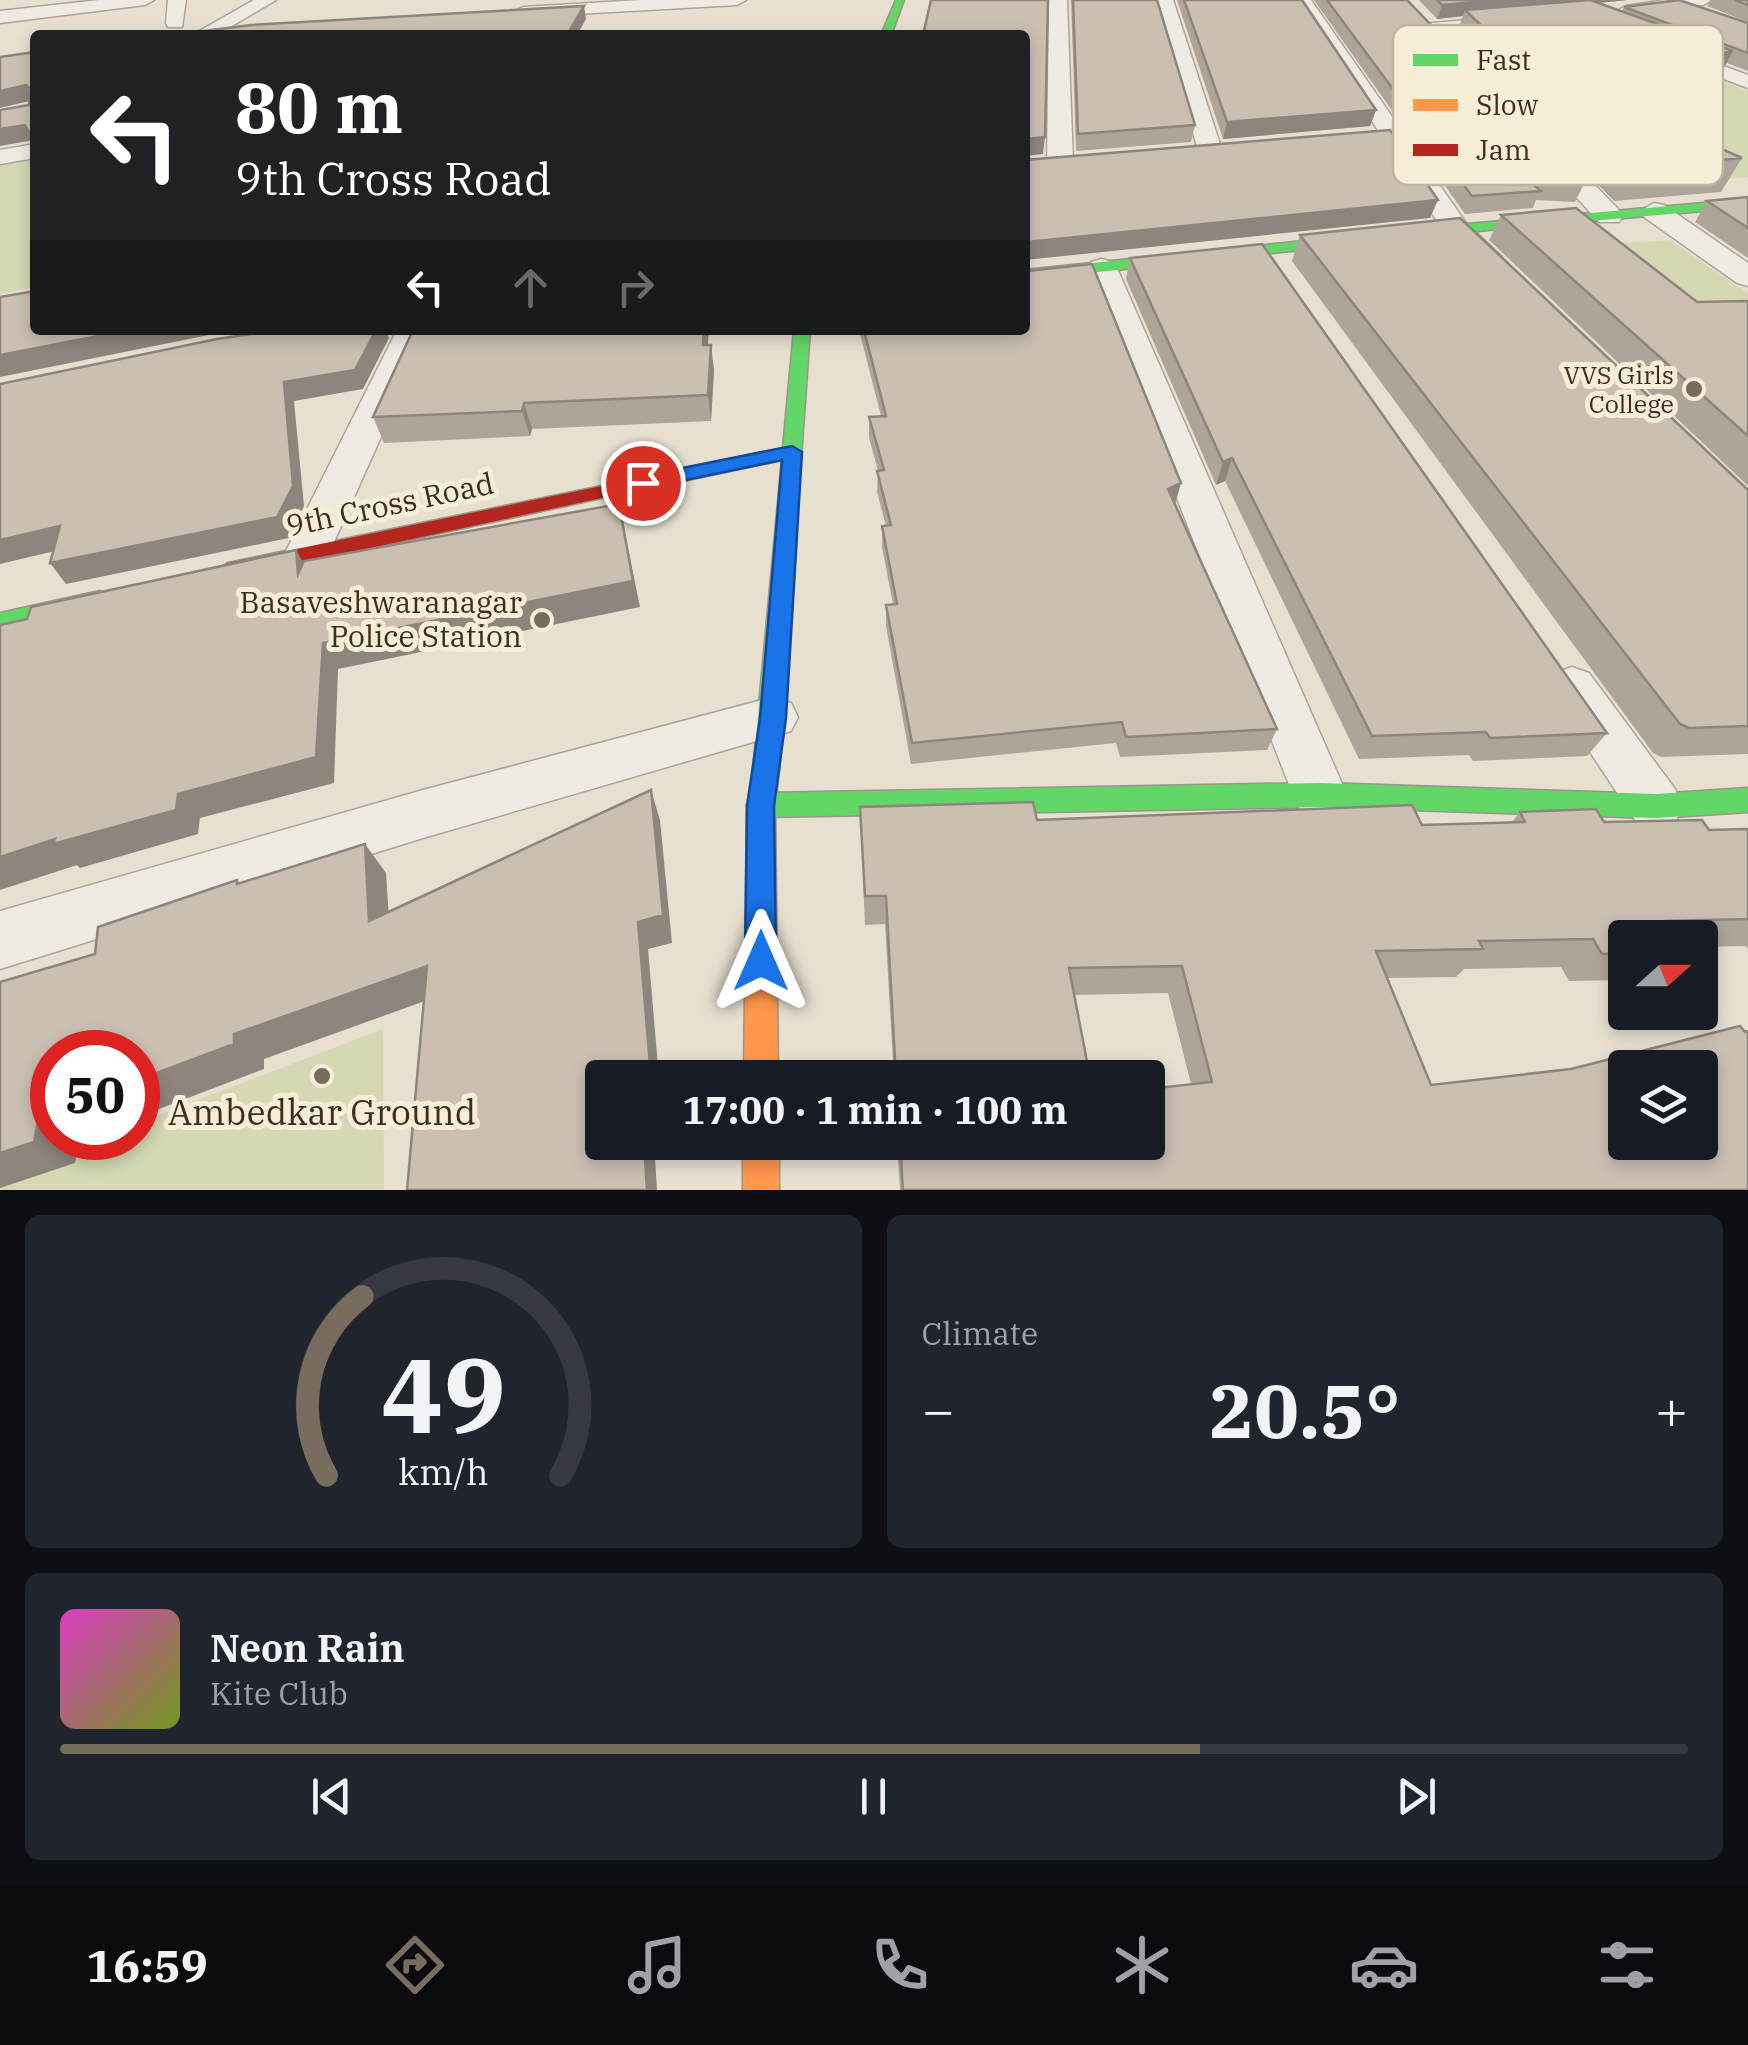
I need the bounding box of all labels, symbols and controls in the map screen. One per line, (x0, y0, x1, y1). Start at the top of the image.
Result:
legend (1393, 25, 1723, 185)
text: Fast (1476, 41, 1531, 78)
text: 80 m (235, 61, 403, 152)
icon: left (70, 70, 200, 200)
text: Slow (1476, 86, 1538, 123)
text: Jam (1476, 131, 1531, 168)
text: 9th Cross Road (235, 149, 552, 207)
icon: left (398, 260, 453, 315)
icon: ahead (503, 260, 558, 315)
icon: right (608, 260, 663, 315)
place label: VVS Girls College (1564, 358, 1674, 420)
marker: VVS Girls College (1683, 378, 1705, 400)
pin (601, 441, 686, 526)
icon: arrive (616, 456, 671, 511)
street label: 9th Cross Road (282, 463, 497, 545)
place label: Basaveshwaranagar Police Station (240, 582, 522, 655)
marker: Basaveshwaranagar Police Station (531, 609, 553, 631)
position arrow (709, 909, 813, 1013)
north arrow (1608, 920, 1718, 1030)
map controls (1608, 920, 1718, 1160)
speed limit sign: 50 (30, 1030, 160, 1160)
button: layers (1608, 1050, 1718, 1160)
marker: Ambedkar Ground (311, 1065, 333, 1087)
text: 17:00 · 1 min · 100 m (682, 1085, 1068, 1134)
place label: Ambedkar Ground (168, 1089, 476, 1135)
text: Climate (922, 1312, 1038, 1354)
text: 49 (381, 1326, 506, 1462)
text: 20.5° (1209, 1361, 1400, 1459)
text: − (922, 1374, 955, 1445)
text: + (1655, 1374, 1688, 1445)
text: km/h (398, 1448, 488, 1495)
text: Neon Rain (210, 1623, 405, 1672)
text: Kite Club (210, 1672, 348, 1714)
icon: previous (304, 1769, 359, 1824)
icon: pause (846, 1769, 901, 1824)
icon: next (1389, 1769, 1444, 1824)
icon: directions (380, 1930, 450, 2000)
icon: music (622, 1930, 692, 2000)
icon: phone (865, 1930, 935, 2000)
icon: climate (1107, 1930, 1177, 2000)
icon: car (1349, 1930, 1419, 2000)
icon: filters (1592, 1930, 1662, 2000)
text: 16:59 (86, 1936, 208, 1994)

